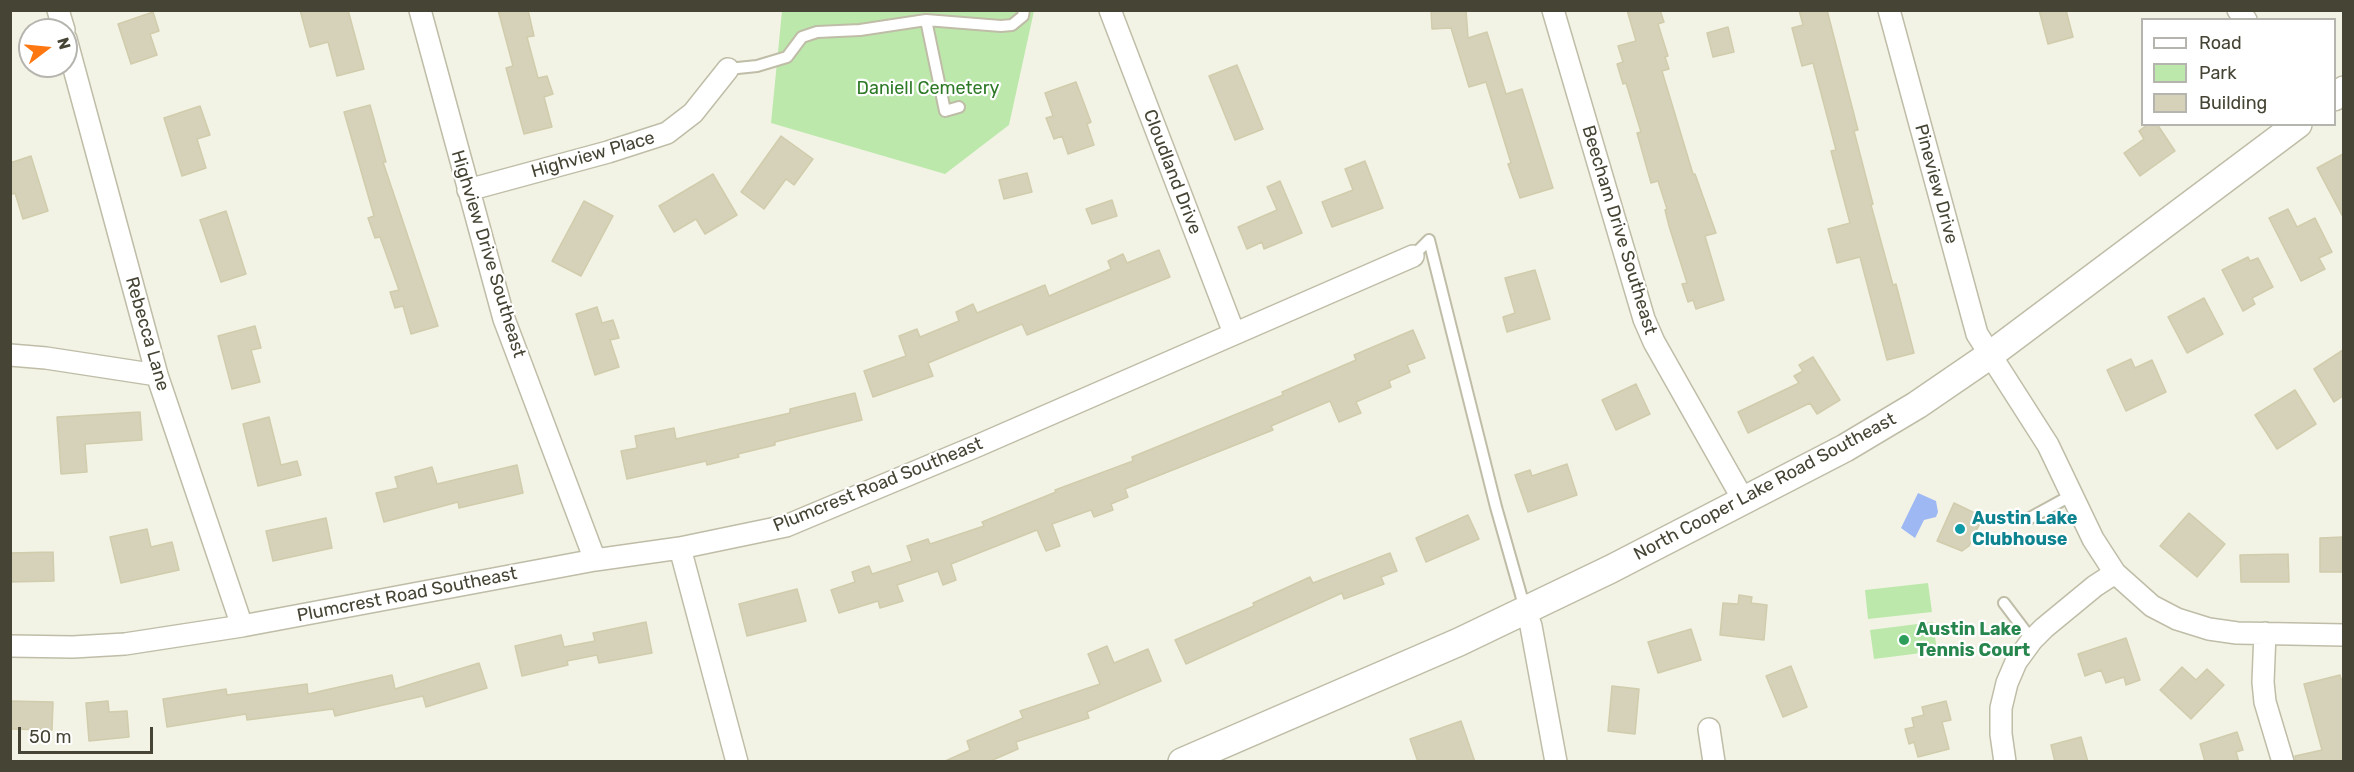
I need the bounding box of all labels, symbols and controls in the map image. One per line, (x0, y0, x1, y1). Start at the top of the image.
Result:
north arrow (18, 18, 78, 78)
legend (2141, 18, 2336, 126)
text: Road (2199, 32, 2242, 54)
text: N (53, 35, 75, 52)
text: Park (2199, 62, 2236, 84)
park label: Daniell Cemetery (857, 78, 999, 100)
text: Building (2199, 92, 2267, 114)
street label: Cloudland Drive (1138, 107, 1206, 237)
street label: Pineview Drive (1910, 122, 1962, 246)
street label: Beecham Drive Southeast (1577, 123, 1661, 337)
street label: Highview Place (529, 127, 657, 183)
street label: Highview Drive Southeast (446, 148, 530, 360)
street label: Rebecca Lane (120, 274, 174, 394)
street label: North Cooper Lake Road Southeast (1630, 408, 1900, 566)
street label: Plumcrest Road Southeast (770, 433, 986, 537)
place label: Austin Lake Clubhouse (1972, 508, 2077, 550)
marker: Austin Lake Clubhouse (1953, 522, 1967, 536)
street label: Plumcrest Road Southeast (295, 563, 519, 627)
place label: Austin Lake Tennis Court (1916, 619, 2030, 662)
marker: Austin Lake Tennis Court (1897, 633, 1911, 647)
scale bar (21, 715, 156, 753)
text: 50 m (29, 726, 72, 748)

